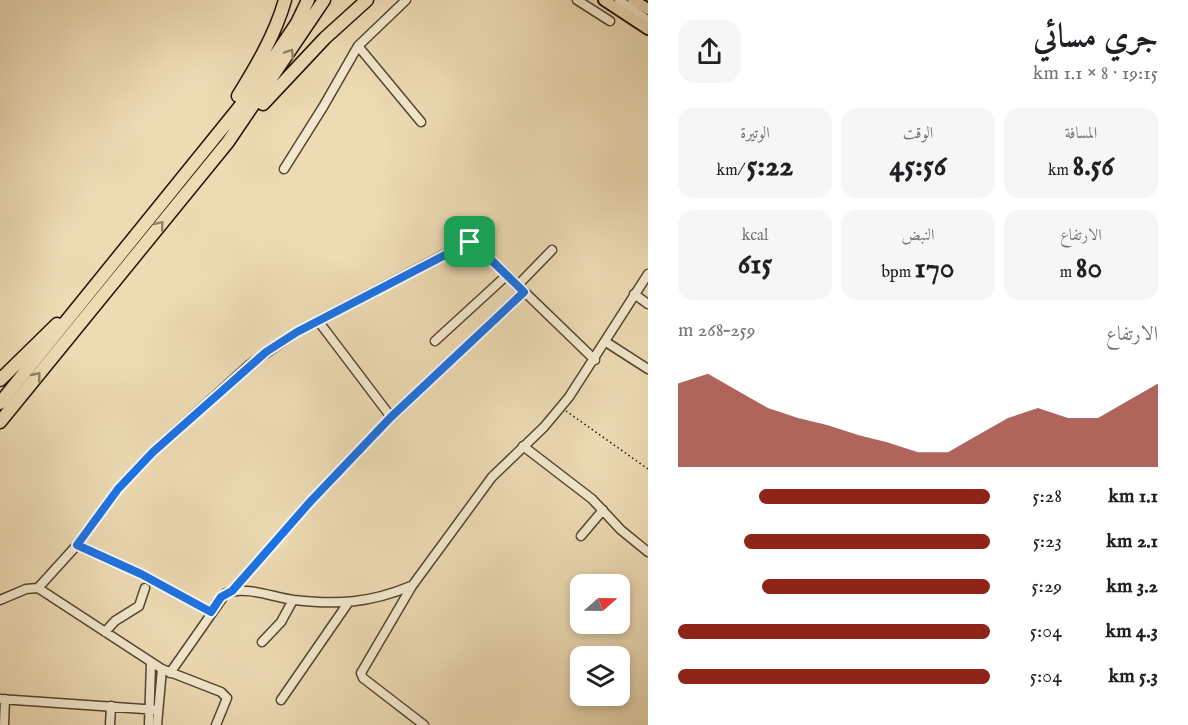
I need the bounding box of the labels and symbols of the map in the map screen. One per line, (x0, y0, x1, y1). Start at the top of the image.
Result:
one-way arrow (283, 49, 294, 60)
pin (444, 216, 495, 267)
one-way arrow (153, 221, 164, 232)
one-way arrow (29, 372, 40, 383)
north arrow (570, 574, 630, 634)

